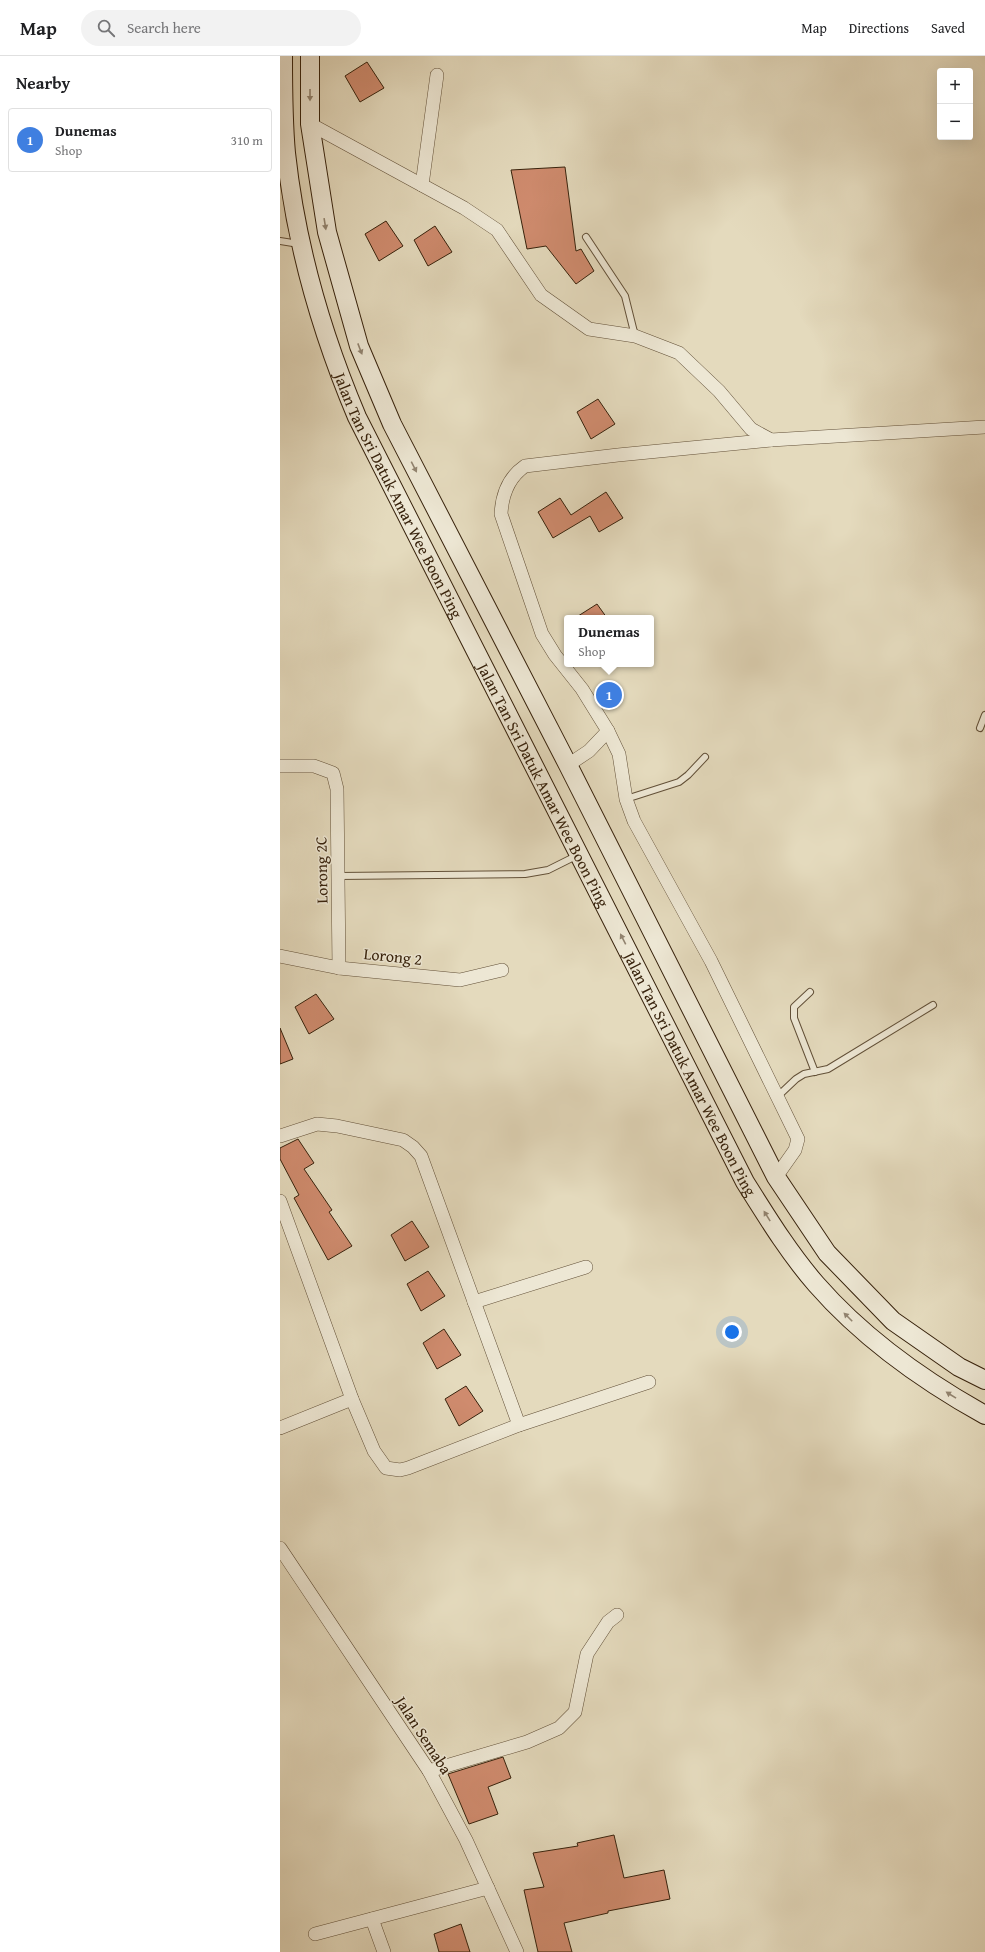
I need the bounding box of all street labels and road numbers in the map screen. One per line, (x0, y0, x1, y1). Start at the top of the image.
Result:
street label: Jalan Tan Sri Datuk Amar Wee Boon Ping (328, 367, 469, 622)
street label: Jalan Tan Sri Datuk Amar Wee Boon Ping (471, 657, 616, 911)
street label: Lorong 2C (308, 836, 334, 904)
street label: Lorong 2 (363, 941, 423, 971)
street label: Jalan Tan Sri Datuk Amar Wee Boon Ping (617, 946, 763, 1201)
street label: Jalan Semaba (389, 1689, 459, 1779)

